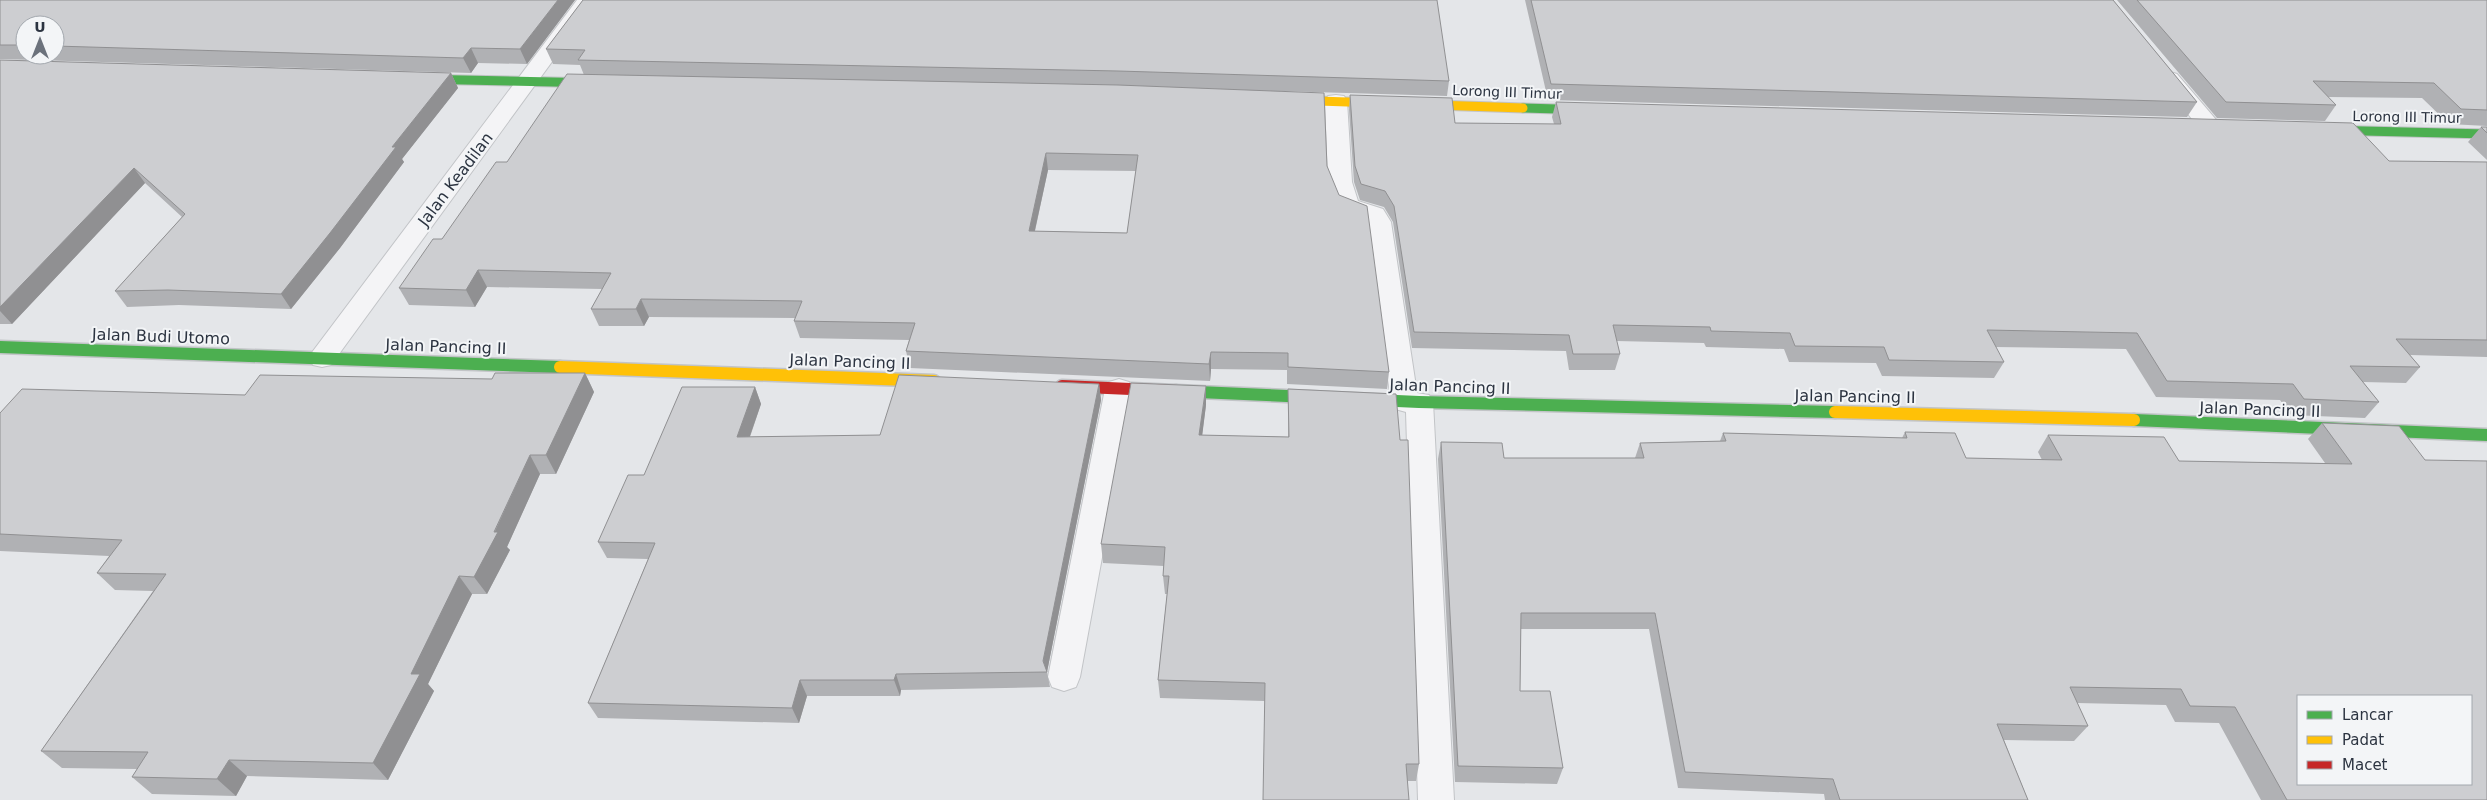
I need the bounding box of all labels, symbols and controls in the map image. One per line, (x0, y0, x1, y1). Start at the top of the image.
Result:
north arrow (15, 15, 65, 65)
text: U (34, 19, 46, 35)
street label: Lorong III Timur (1452, 82, 1562, 102)
street label: Lorong III Timur (2352, 108, 2462, 126)
street label: Jalan Keadilan (413, 129, 497, 231)
street label: Jalan Budi Utomo (91, 325, 230, 348)
street label: Jalan Pancing II (384, 335, 507, 358)
street label: Jalan Pancing II (788, 350, 911, 373)
street label: Jalan Pancing II (1388, 375, 1511, 398)
street label: Jalan Pancing II (1793, 386, 1916, 407)
street label: Jalan Pancing II (2198, 398, 2321, 421)
legend (2297, 695, 2472, 785)
text: Lancar (2342, 706, 2393, 724)
text: Padat (2342, 731, 2384, 749)
text: Macet (2342, 756, 2388, 774)

